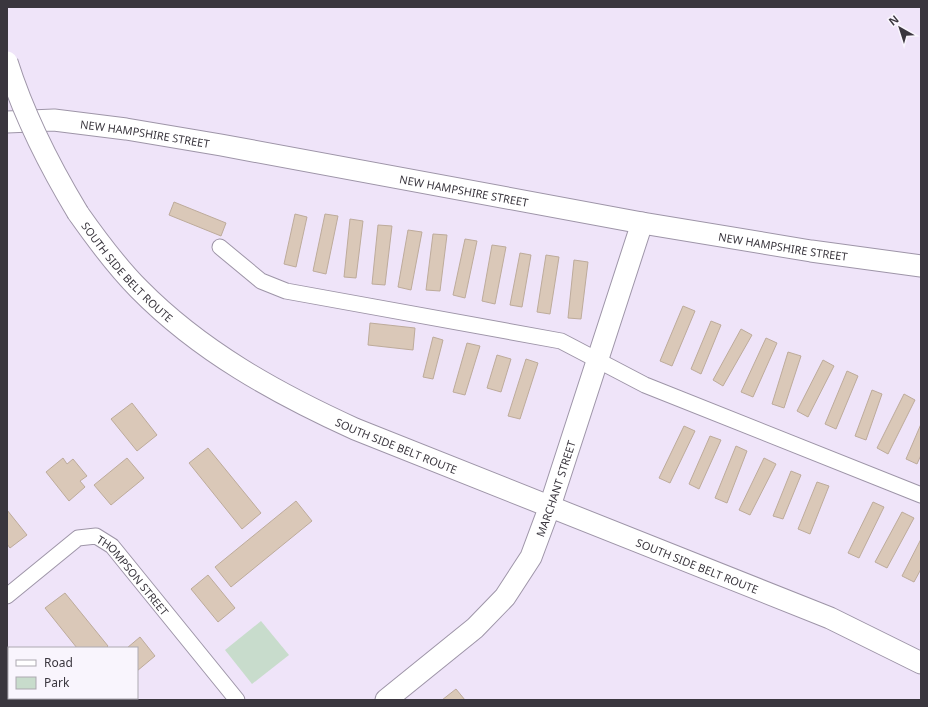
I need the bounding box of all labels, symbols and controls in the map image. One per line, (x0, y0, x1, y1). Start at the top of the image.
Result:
north arrow (880, 8, 920, 48)
text: N (885, 11, 902, 28)
street label: NEW HAMPSHIRE STREET (80, 116, 211, 150)
street label: NEW HAMPSHIRE STREET (398, 171, 530, 209)
street label: SOUTH SIDE BELT ROUTE (79, 218, 177, 325)
street label: NEW HAMPSHIRE STREET (717, 228, 849, 263)
street label: SOUTH SIDE BELT ROUTE (333, 414, 460, 477)
street label: MARCHANT STREET (532, 438, 578, 539)
street label: THOMPSON STREET (94, 531, 172, 618)
street label: SOUTH SIDE BELT ROUTE (634, 534, 761, 596)
legend (8, 647, 138, 699)
text: Road (44, 654, 73, 671)
text: Park (44, 674, 70, 691)

